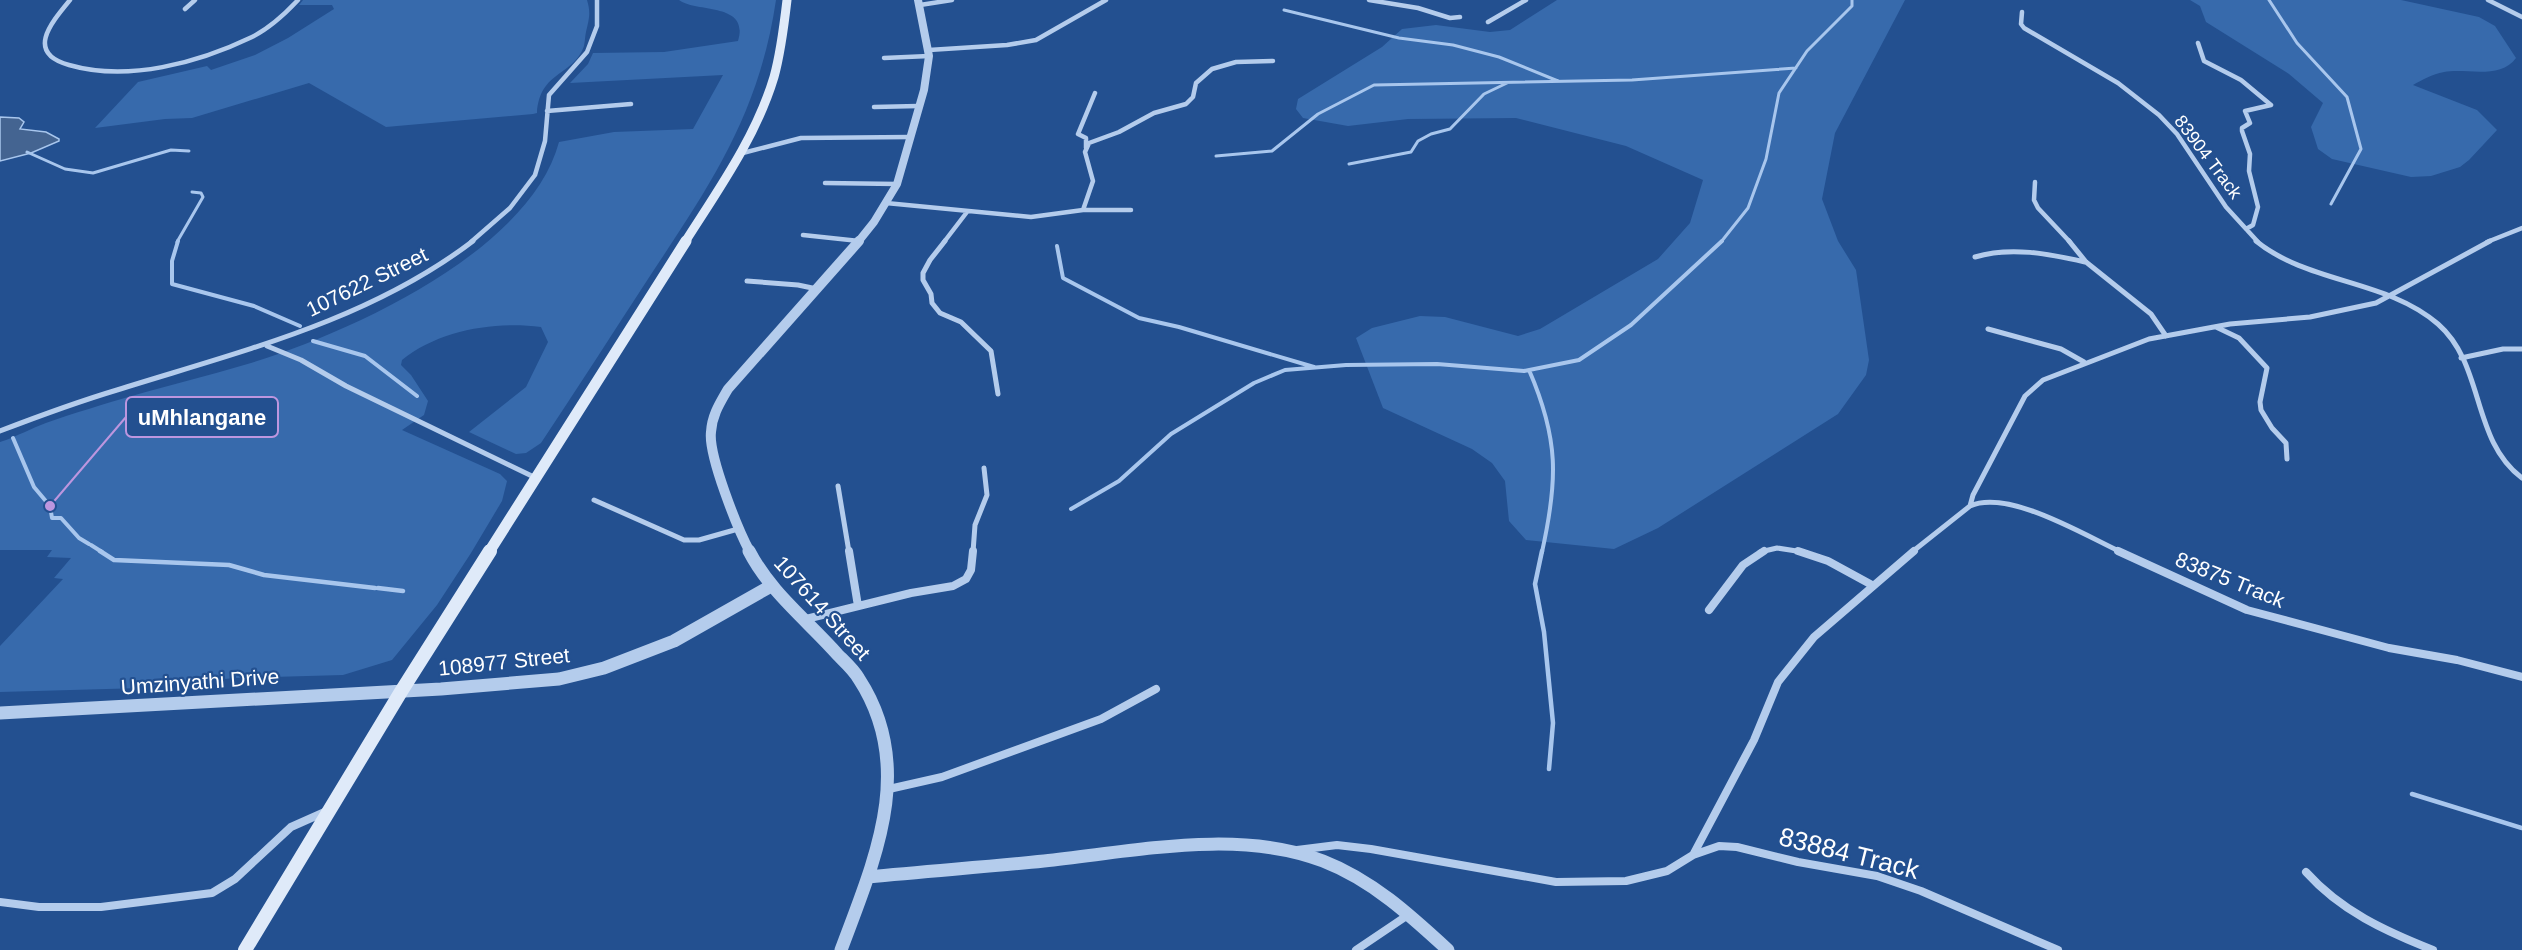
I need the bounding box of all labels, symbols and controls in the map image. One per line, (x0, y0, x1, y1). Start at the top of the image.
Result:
street label: 83904 Track (2170, 111, 2246, 203)
street label: 107622 Street (302, 242, 431, 321)
callout: uMhlangane (126, 397, 278, 437)
text: uMhlangane (138, 405, 266, 430)
street label: 83875 Track (2172, 547, 2289, 612)
street label: 107614 Street (770, 551, 875, 665)
street label: 108977 Street (437, 643, 571, 680)
street label: Umzinyathi Drive (120, 664, 280, 699)
street label: 83884 Track (1776, 821, 1923, 885)

